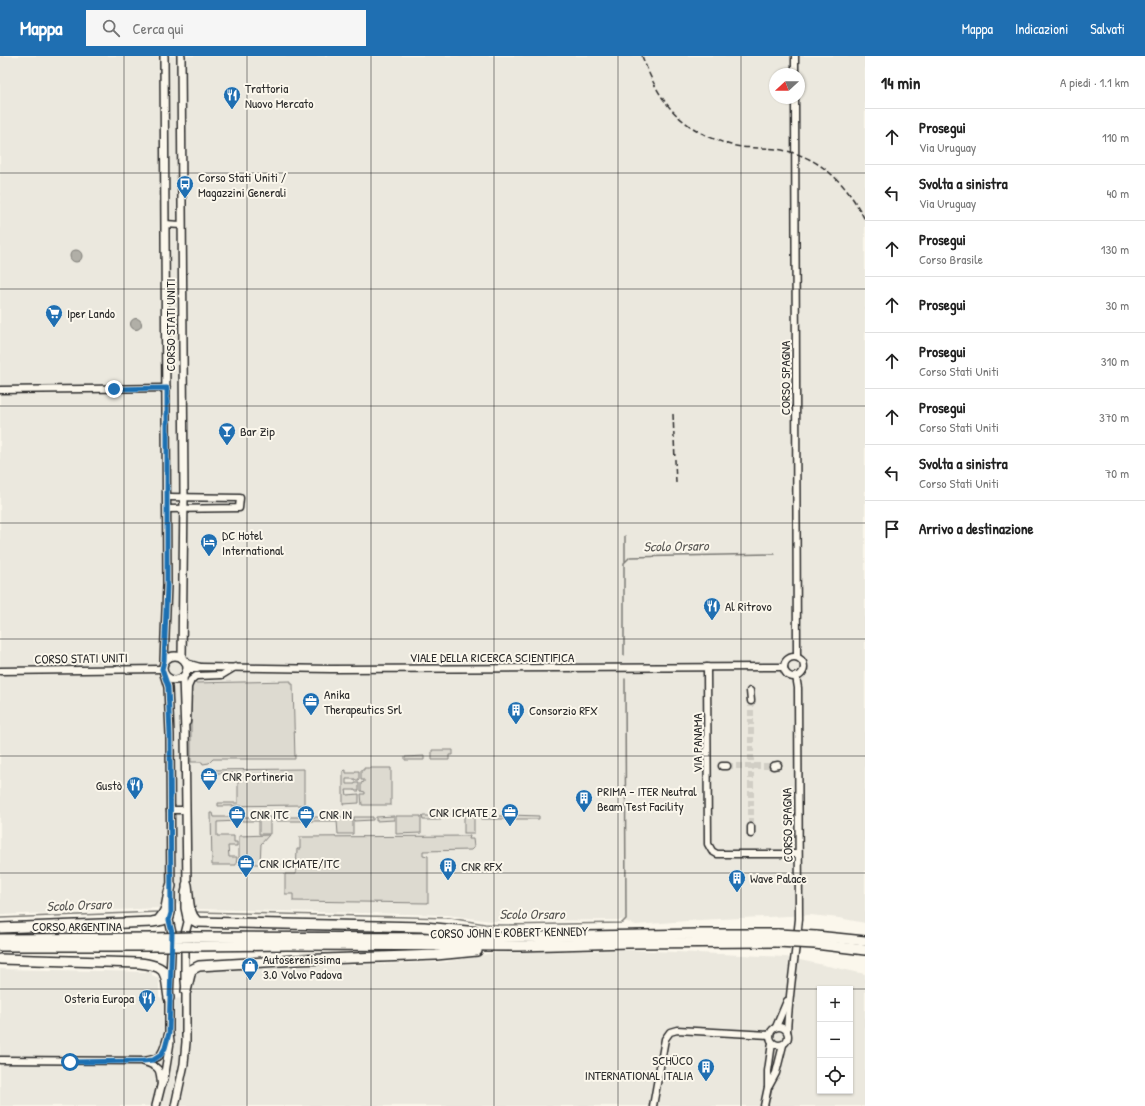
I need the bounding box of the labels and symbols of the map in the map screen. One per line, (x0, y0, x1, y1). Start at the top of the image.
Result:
north arrow (769, 68, 805, 104)
place label: Trattoria Nuovo Mercato (245, 79, 314, 112)
restaurant icon: Trattoria Nuovo Mercato (222, 85, 242, 110)
place label: Corso Stati Uniti / Magazzini Generali (198, 168, 287, 201)
bus stop icon: Corso Stati Uniti / Magazzini Generali (175, 174, 195, 199)
street label: CORSO STATI UNITI (161, 278, 179, 372)
supermarket icon: Iper Lando (44, 303, 64, 328)
place label: Iper Lando (67, 304, 115, 322)
street label: CORSO SPAGNA (776, 340, 794, 415)
route end (105, 380, 123, 398)
bar icon: Bar Zip (217, 421, 237, 446)
place label: Bar Zip (240, 422, 275, 440)
place label: DC Hotel International (222, 526, 284, 559)
hotel icon: DC Hotel International (199, 532, 219, 557)
water label: Scolo Orsaro (643, 535, 710, 556)
restaurant icon: Al Ritrovo (702, 596, 722, 621)
place label: Al Ritrovo (725, 597, 772, 615)
street label: CORSO STATI UNITI (34, 648, 128, 668)
street label: VIALE DELLA RICERCA SCIENTIFICA (410, 648, 575, 666)
place label: Anika Therapeutics Srl (324, 685, 402, 718)
office icon: Anika Therapeutics Srl (301, 691, 321, 716)
building icon: Consorzio RFX (506, 700, 526, 725)
place label: Consorzio RFX (529, 701, 598, 719)
street label: VIA PANAMA (688, 713, 706, 773)
office icon: CNR Portineria (199, 766, 219, 791)
place label: CNR Portineria (222, 767, 293, 785)
restaurant icon: Gustò (125, 775, 145, 800)
place label: Gustò (96, 776, 122, 794)
place label: PRIMA - ITER Neutral Beam Test Facility (597, 782, 697, 815)
street label: CORSO SPAGNA (777, 787, 797, 862)
building icon: PRIMA - ITER Neutral Beam Test Facility (574, 788, 594, 813)
office icon: CNR ICMATE 2 (500, 802, 520, 827)
place label: CNR ICMATE 2 (429, 803, 497, 821)
office icon: CNR ITC (227, 804, 247, 829)
office icon: CNR IN (296, 804, 316, 829)
place label: CNR ITC (250, 805, 289, 823)
place label: CNR IN (319, 805, 352, 823)
office icon: CNR ICMATE/ITC (236, 853, 256, 878)
place label: CNR ICMATE/ITC (259, 854, 340, 872)
building icon: CNR RFX (438, 856, 458, 881)
place label: CNR RFX (461, 857, 503, 875)
building icon: Wave Palace (727, 868, 747, 893)
place label: Wave Palace (750, 869, 807, 887)
water label: Scolo Orsaro (46, 894, 113, 915)
water label: Scolo Orsaro (499, 904, 566, 923)
street label: CORSO ARGENTINA (32, 917, 123, 935)
street label: CORSO JOHN E ROBERT KENNEDY (430, 922, 588, 942)
place label: Autoserenissima 3.0 Volvo Padova (263, 950, 342, 983)
shop icon: Autoserenissima 3.0 Volvo Padova (240, 956, 260, 981)
restaurant icon: Osteria Europa (137, 988, 157, 1013)
place label: Osteria Europa (64, 989, 134, 1007)
place label: SCHÜCO INTERNATIONAL ITALIA (585, 1051, 694, 1084)
route start (61, 1053, 79, 1071)
building icon: SCHÜCO INTERNATIONAL ITALIA (696, 1057, 716, 1082)

